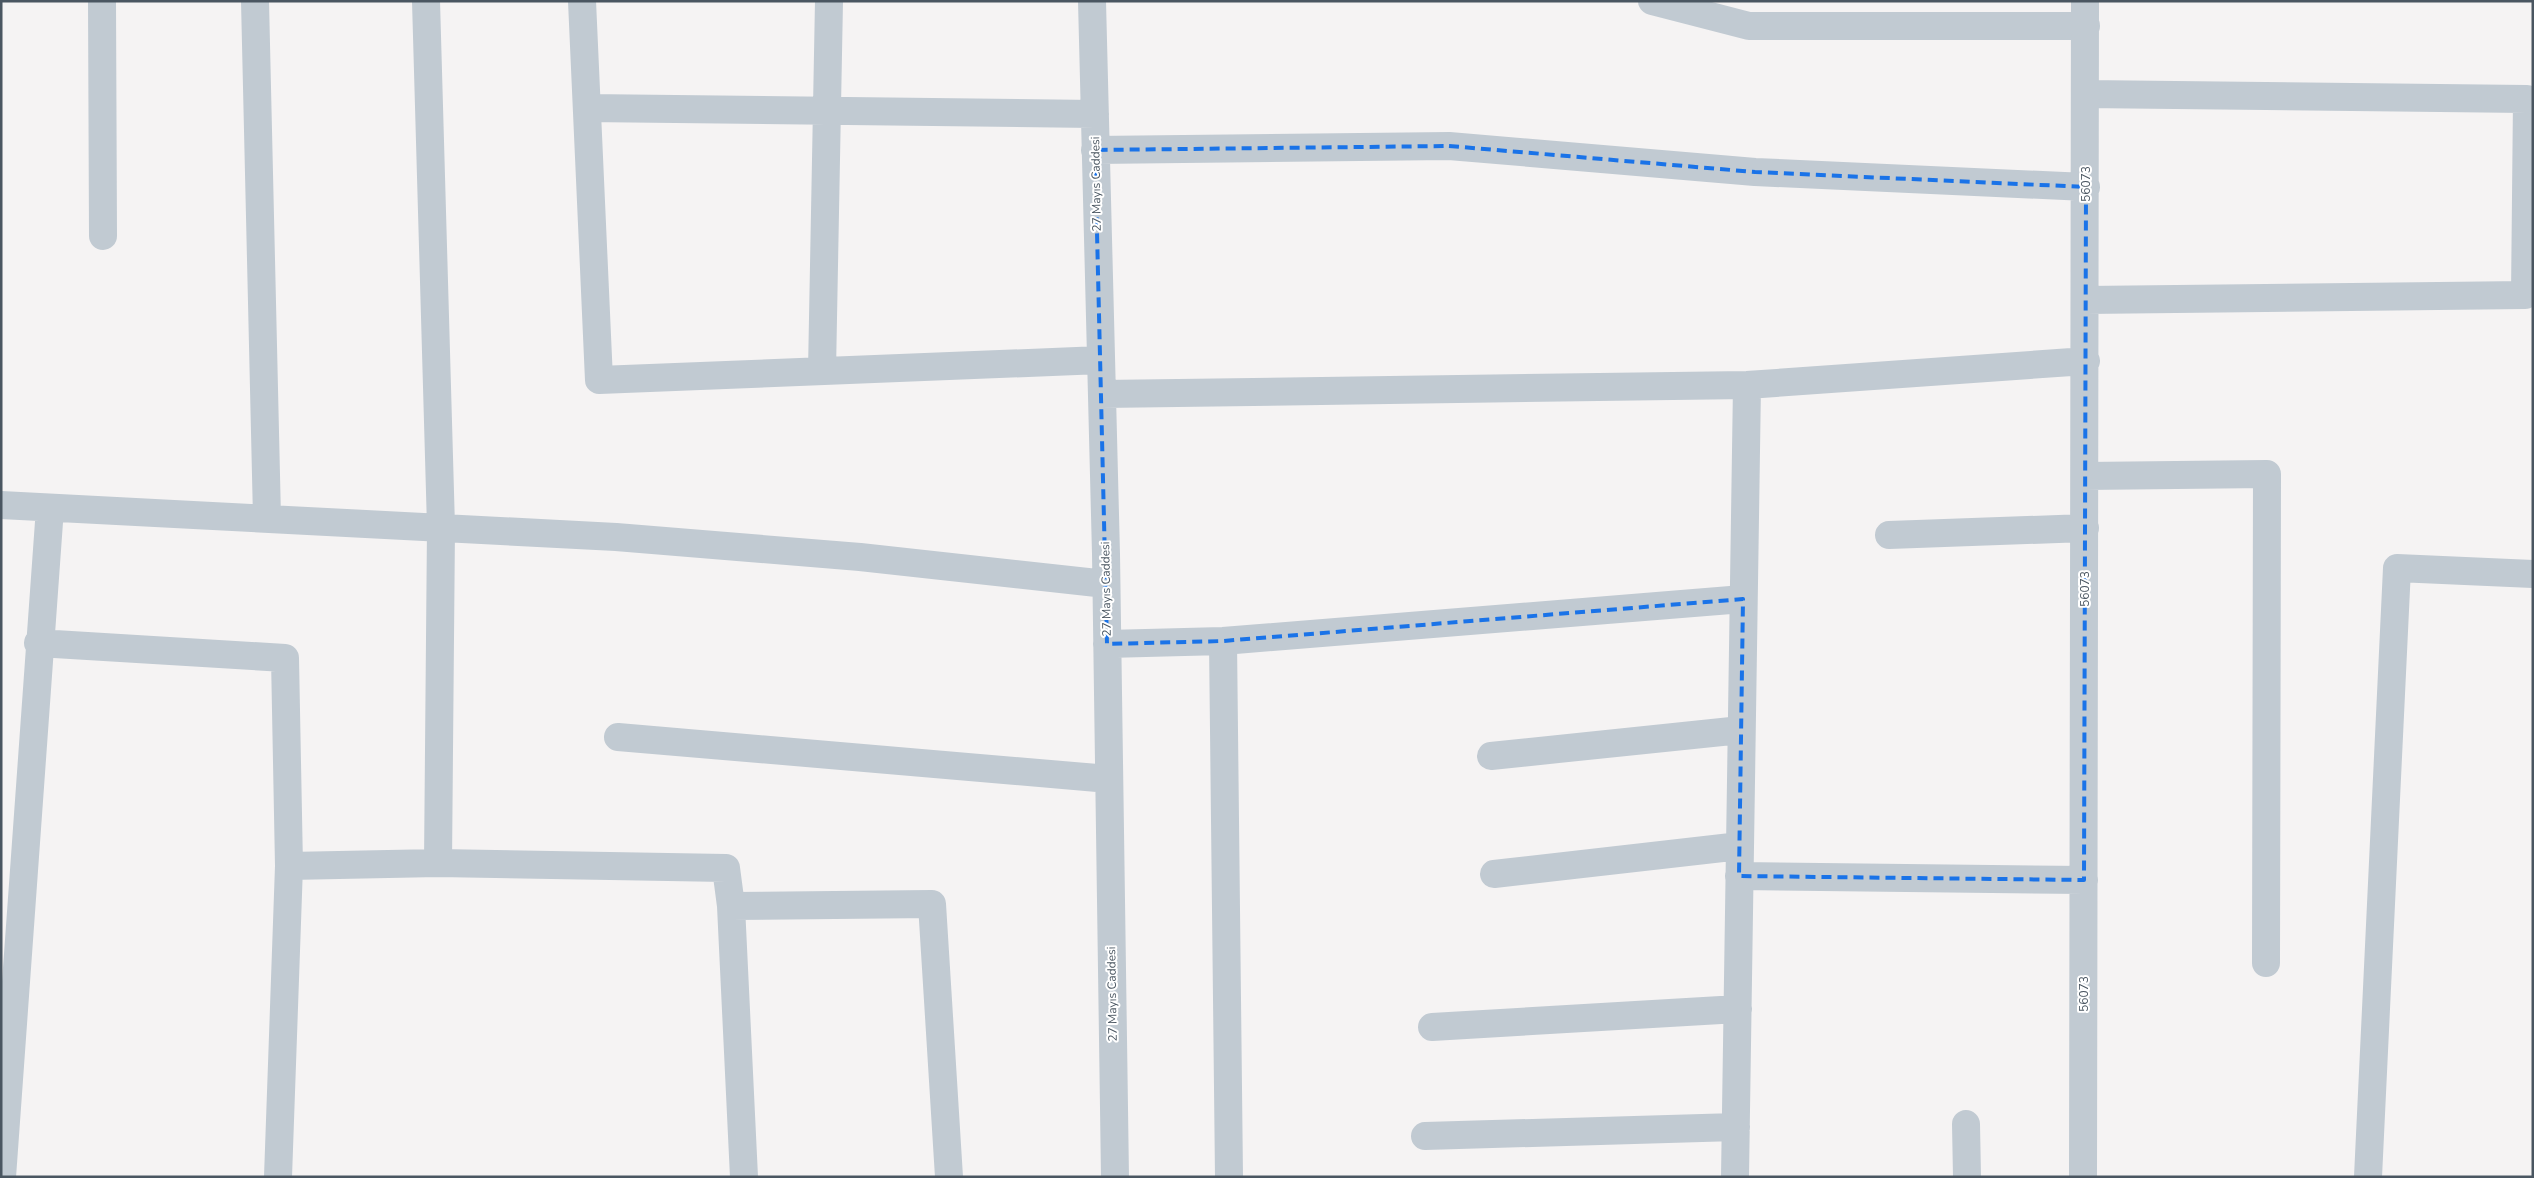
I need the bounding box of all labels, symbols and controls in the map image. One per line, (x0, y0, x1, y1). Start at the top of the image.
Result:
street label: 27 Mayıs Caddesi (1087, 136, 1105, 232)
street label: 56073 (2078, 166, 2094, 202)
street label: 27 Mayıs Caddesi (1097, 541, 1115, 637)
street label: 56073 (2077, 571, 2093, 607)
street label: 27 Mayıs Caddesi (1103, 946, 1121, 1042)
street label: 56073 (2076, 976, 2092, 1012)

